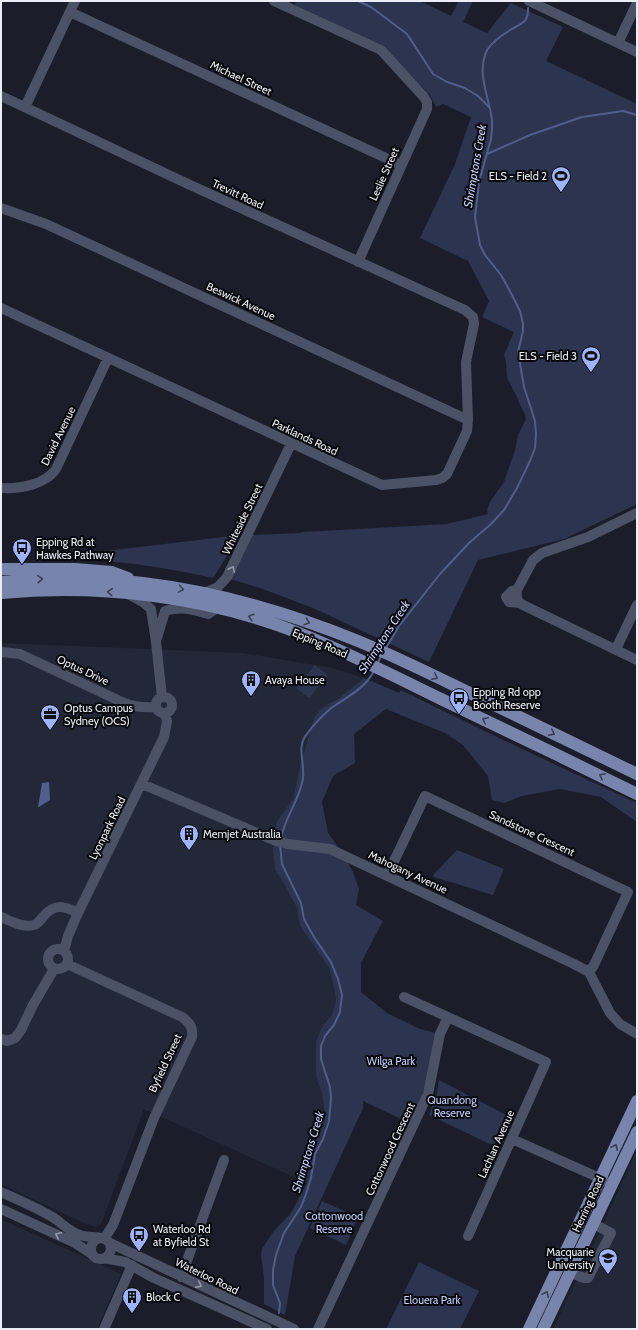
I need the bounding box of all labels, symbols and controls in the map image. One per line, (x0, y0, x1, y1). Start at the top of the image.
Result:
street label: Michael Street (208, 58, 274, 98)
water label: Shrimptons Creek (460, 122, 489, 209)
street label: Leslie Street (366, 145, 402, 203)
sports icon: ELS - Field 2 (550, 165, 572, 193)
place label: ELS - Field 2 (489, 169, 547, 183)
street label: Trevitt Road (210, 176, 266, 212)
street label: Beswick Avenue (204, 279, 278, 323)
sports icon: ELS - Field 3 (580, 345, 602, 373)
place label: ELS - Field 3 (519, 349, 577, 363)
street label: David Avenue (38, 404, 79, 468)
street label: Parklands Road (270, 416, 340, 458)
street label: Whiteside Street (219, 481, 265, 557)
place label: Epping Rd at Hawkes Pathway (36, 535, 114, 562)
bus stop icon: Epping Rd at Hawkes Pathway (11, 537, 33, 565)
one-way arrow (227, 565, 235, 573)
one-way arrow (37, 575, 43, 584)
one-way arrow (178, 584, 184, 593)
one-way arrow (107, 587, 113, 596)
water label: Shrimptons Creek (354, 597, 413, 676)
one-way arrow (247, 613, 254, 622)
one-way arrow (303, 617, 310, 626)
street label: Epping Road (290, 625, 350, 661)
street label: Optus Drive (55, 652, 111, 688)
building icon: Avaya House (240, 669, 262, 697)
one-way arrow (431, 672, 439, 680)
place label: Avaya House (265, 673, 325, 687)
place label: Epping Rd opp Booth Reserve (473, 685, 541, 712)
bus stop icon: Epping Rd opp Booth Reserve (448, 687, 470, 715)
place label: Optus Campus Sydney (OCS) (64, 701, 134, 728)
office icon: Optus Campus Sydney (OCS) (39, 703, 61, 731)
one-way arrow (482, 717, 489, 725)
one-way arrow (548, 728, 556, 736)
one-way arrow (599, 774, 606, 781)
street label: Lyonpark Road (86, 794, 128, 862)
street label: Sandstone Crescent (487, 807, 577, 859)
building icon: Memjet Australia (178, 823, 200, 851)
place label: Memjet Australia (203, 827, 282, 841)
street label: Mahogany Avenue (366, 848, 450, 897)
street label: Byfield Street (145, 1031, 185, 1094)
park label: Wilga Park (367, 1054, 415, 1068)
park label: Quandong Reserve (427, 1093, 477, 1120)
street label: Cottonwood Crescent (362, 1100, 418, 1198)
street label: Lachlan Avenue (475, 1107, 517, 1180)
water label: Shrimptons Creek (288, 1109, 327, 1194)
one-way arrow (610, 1144, 618, 1151)
street label: Herring Road (569, 1174, 607, 1234)
park label: Cottonwood Reserve (305, 1209, 363, 1236)
place label: Waterloo Rd at Byfield St (153, 1222, 211, 1249)
bus stop icon: Waterloo Rd at Byfield St (128, 1224, 150, 1252)
one-way arrow (55, 1232, 62, 1240)
place label: Macquarie University (546, 1245, 594, 1272)
school or university icon: Macquarie University (597, 1247, 619, 1275)
street label: Waterloo Road (173, 1255, 241, 1297)
one-way arrow (194, 1280, 202, 1288)
building icon: Block C (121, 1286, 143, 1314)
place label: Block C (146, 1290, 180, 1304)
one-way arrow (541, 1290, 549, 1298)
park label: Elouera Park (403, 1293, 461, 1307)

